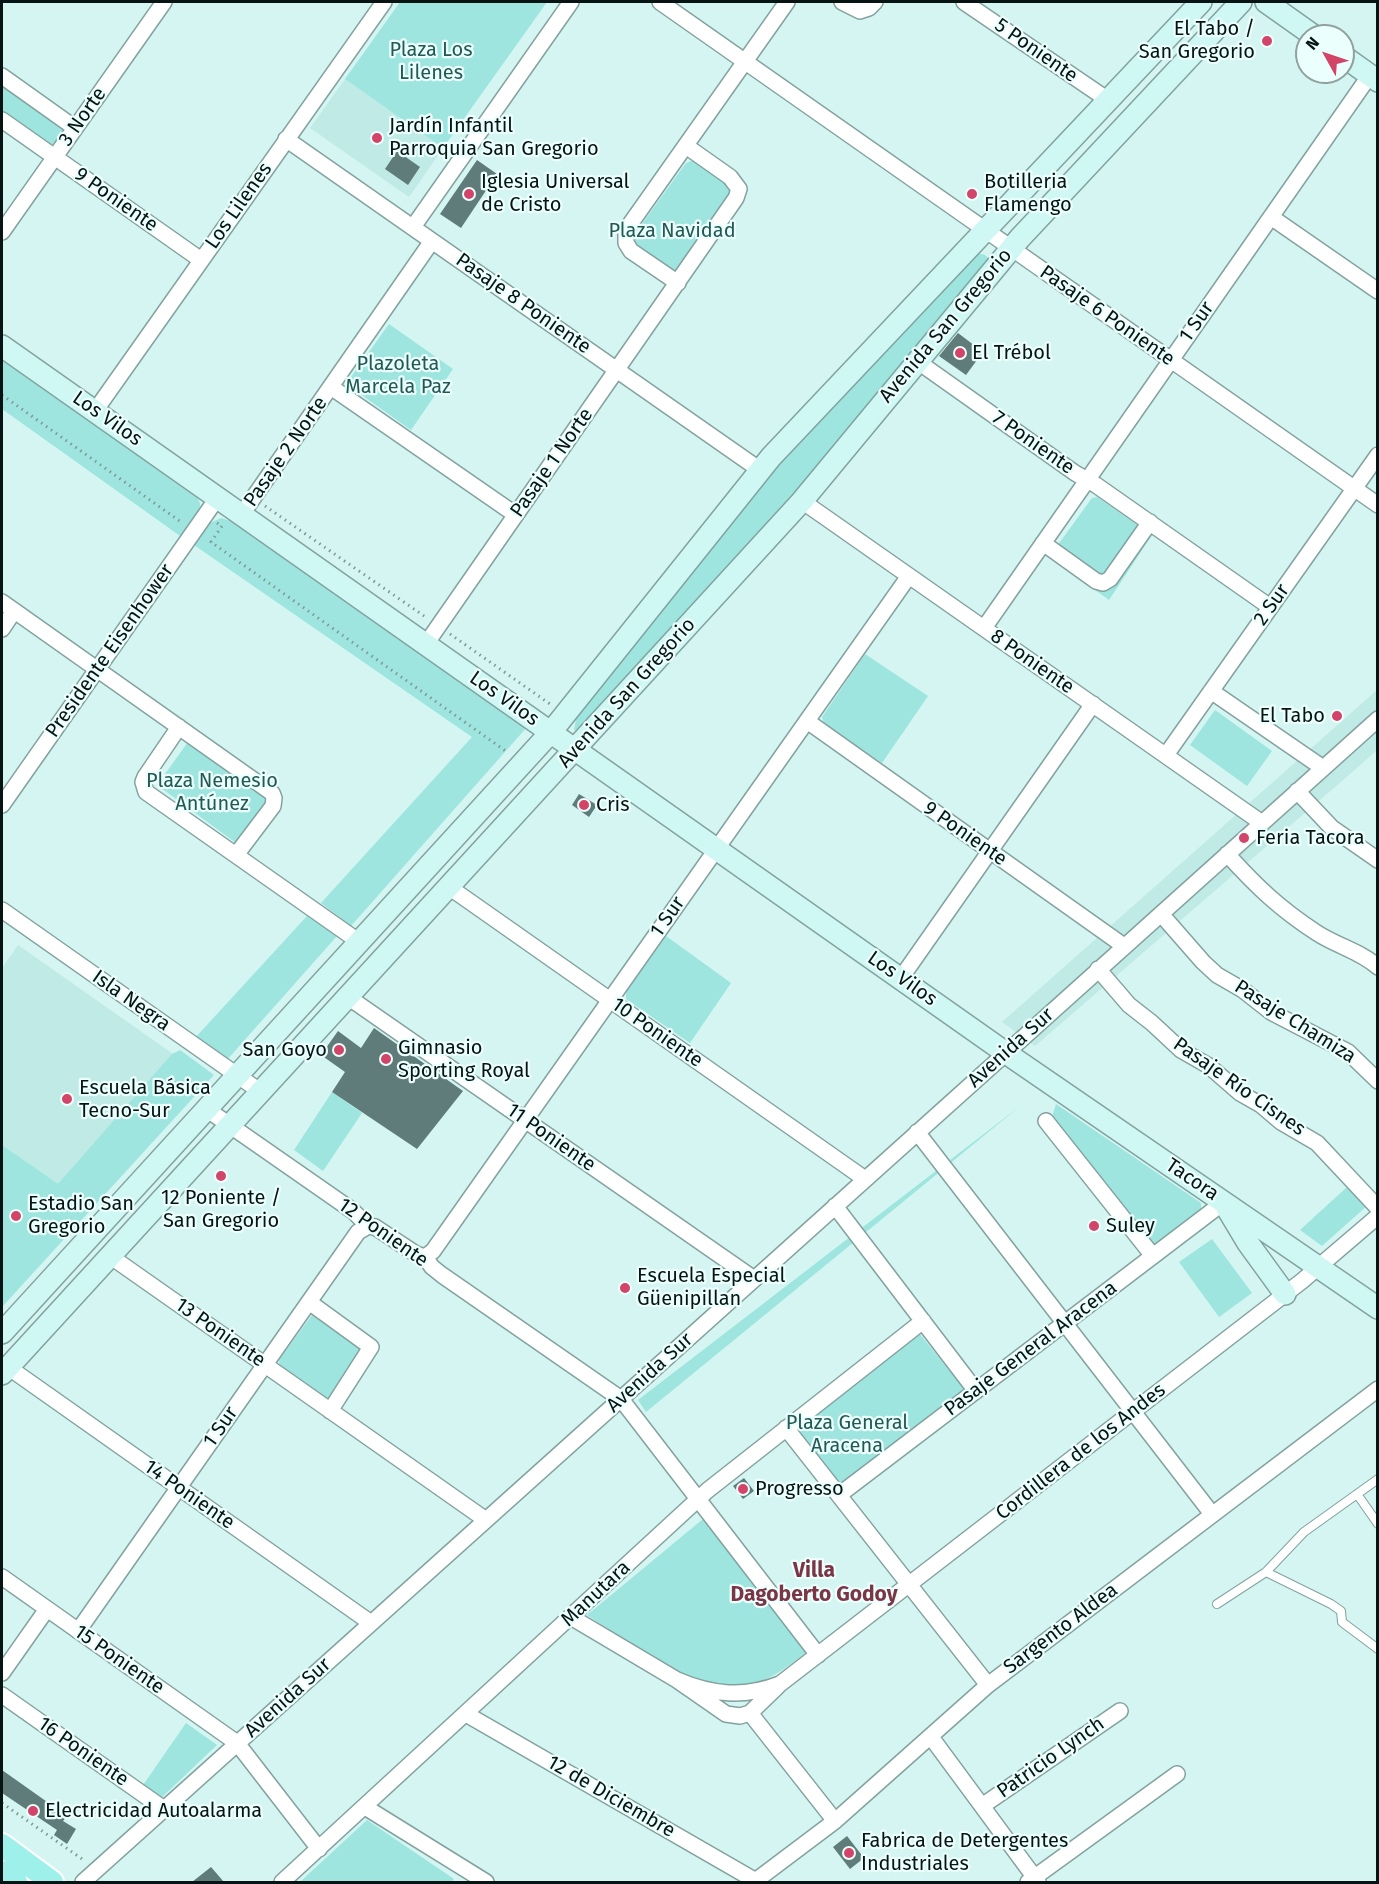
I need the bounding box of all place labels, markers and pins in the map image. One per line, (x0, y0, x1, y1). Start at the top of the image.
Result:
place label: El Tabo / San Gregorio (1139, 17, 1255, 64)
marker: El Tabo / San Gregorio (1260, 34, 1274, 48)
place label: Jardín Infantil Parroquia San Gregorio (389, 114, 599, 161)
marker: Jardín Infantil Parroquia San Gregorio (370, 131, 384, 145)
place label: Iglesia Universal de Cristo (481, 170, 629, 217)
place label: Botilleria Flamengo (984, 170, 1072, 217)
marker: Iglesia Universal de Cristo (462, 187, 476, 201)
marker: Botilleria Flamengo (965, 187, 979, 201)
place label: El Trébol (972, 341, 1051, 365)
marker: El Trébol (953, 346, 967, 360)
place label: El Tabo (1260, 704, 1325, 728)
marker: El Tabo (1330, 709, 1344, 723)
place label: Cris (596, 793, 630, 817)
marker: Cris (577, 798, 591, 812)
place label: Feria Tacora (1256, 826, 1365, 850)
marker: Feria Tacora (1237, 831, 1251, 845)
place label: Gimnasio Sporting Royal (398, 1036, 530, 1083)
place label: San Goyo (243, 1038, 327, 1062)
marker: San Goyo (332, 1043, 346, 1057)
marker: Gimnasio Sporting Royal (379, 1052, 393, 1066)
place label: Escuela Básica Tecno-Sur (79, 1076, 211, 1123)
marker: Escuela Básica Tecno-Sur (60, 1092, 74, 1106)
marker: 12 Poniente / San Gregorio (214, 1169, 228, 1183)
place label: 12 Poniente / San Gregorio (161, 1186, 281, 1233)
place label: Estadio San Gregorio (28, 1192, 134, 1239)
marker: Estadio San Gregorio (9, 1209, 23, 1223)
place label: Suley (1106, 1214, 1155, 1238)
marker: Suley (1087, 1219, 1101, 1233)
place label: Escuela Especial Güenipillan (637, 1264, 785, 1311)
marker: Escuela Especial Güenipillan (618, 1281, 632, 1295)
place label: Progresso (755, 1477, 844, 1501)
marker: Progresso (736, 1482, 750, 1496)
place label: Electricidad Autoalarma (45, 1799, 262, 1823)
marker: Electricidad Autoalarma (26, 1804, 40, 1818)
place label: Fabrica de Detergentes Industriales (861, 1829, 1068, 1876)
marker: Fabrica de Detergentes Industriales (842, 1846, 856, 1860)

